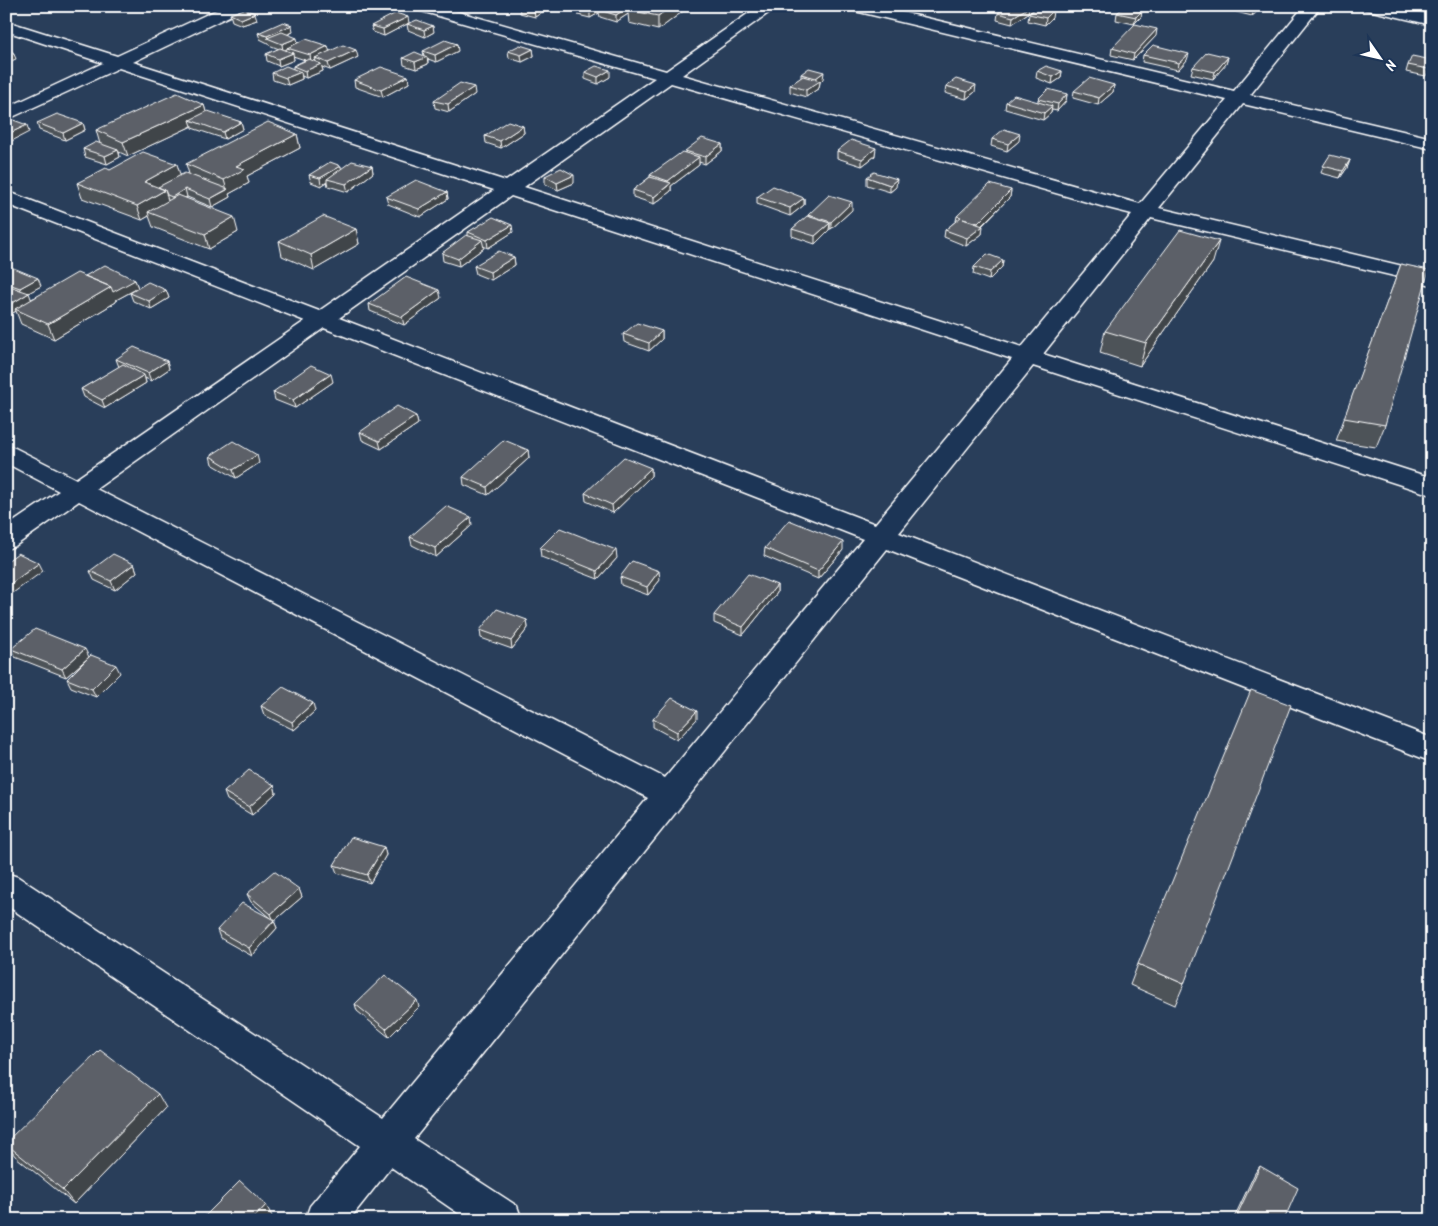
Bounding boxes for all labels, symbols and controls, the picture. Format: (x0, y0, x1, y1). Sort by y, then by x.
north arrow (1356, 32, 1406, 82)
text: N (1378, 55, 1402, 75)

